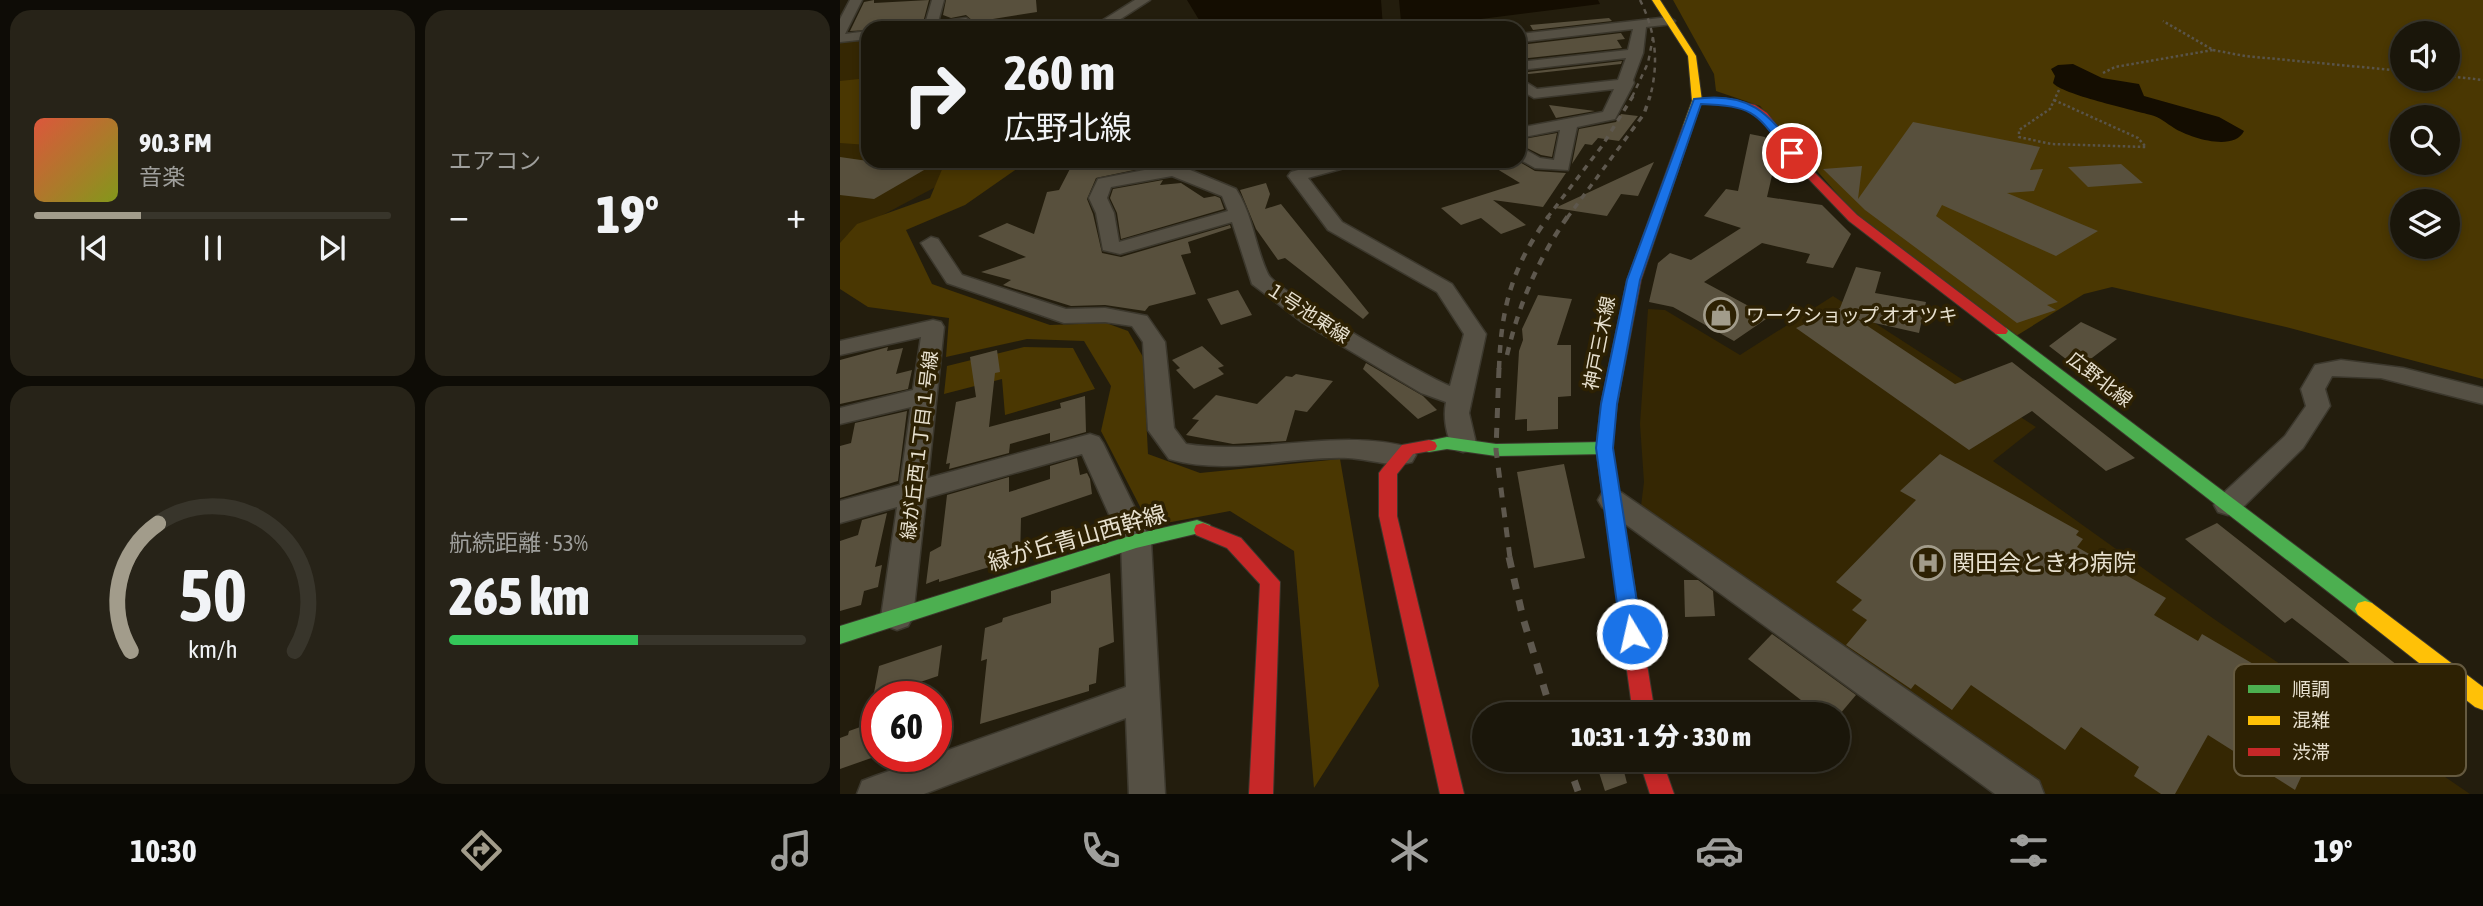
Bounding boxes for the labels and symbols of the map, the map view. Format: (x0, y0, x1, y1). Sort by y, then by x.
pin (1762, 123, 1822, 183)
street label: １号池東線 (1262, 277, 1354, 347)
street label: 神戸三木線 (1579, 294, 1619, 392)
shop icon: ワークショップ オオツキ (1702, 296, 1740, 334)
place label: ワークショップ オオツキ (1746, 304, 1958, 326)
street label: 広野北線 (2063, 347, 2137, 411)
street label: 緑が丘西１丁目１号線 (897, 349, 941, 541)
street label: 緑が丘青山西幹線 (985, 500, 1169, 576)
hospital icon: 関田会ときわ病院 (1909, 544, 1947, 582)
place label: 関田会ときわ病院 (1952, 550, 2136, 576)
position arrow (1595, 597, 1669, 671)
legend (2234, 664, 2466, 776)
text: 順調 (2292, 678, 2330, 700)
speed limit sign: 60 (861, 681, 952, 772)
text: 混雑 (2292, 709, 2330, 731)
text: 渋滞 (2292, 741, 2330, 763)

